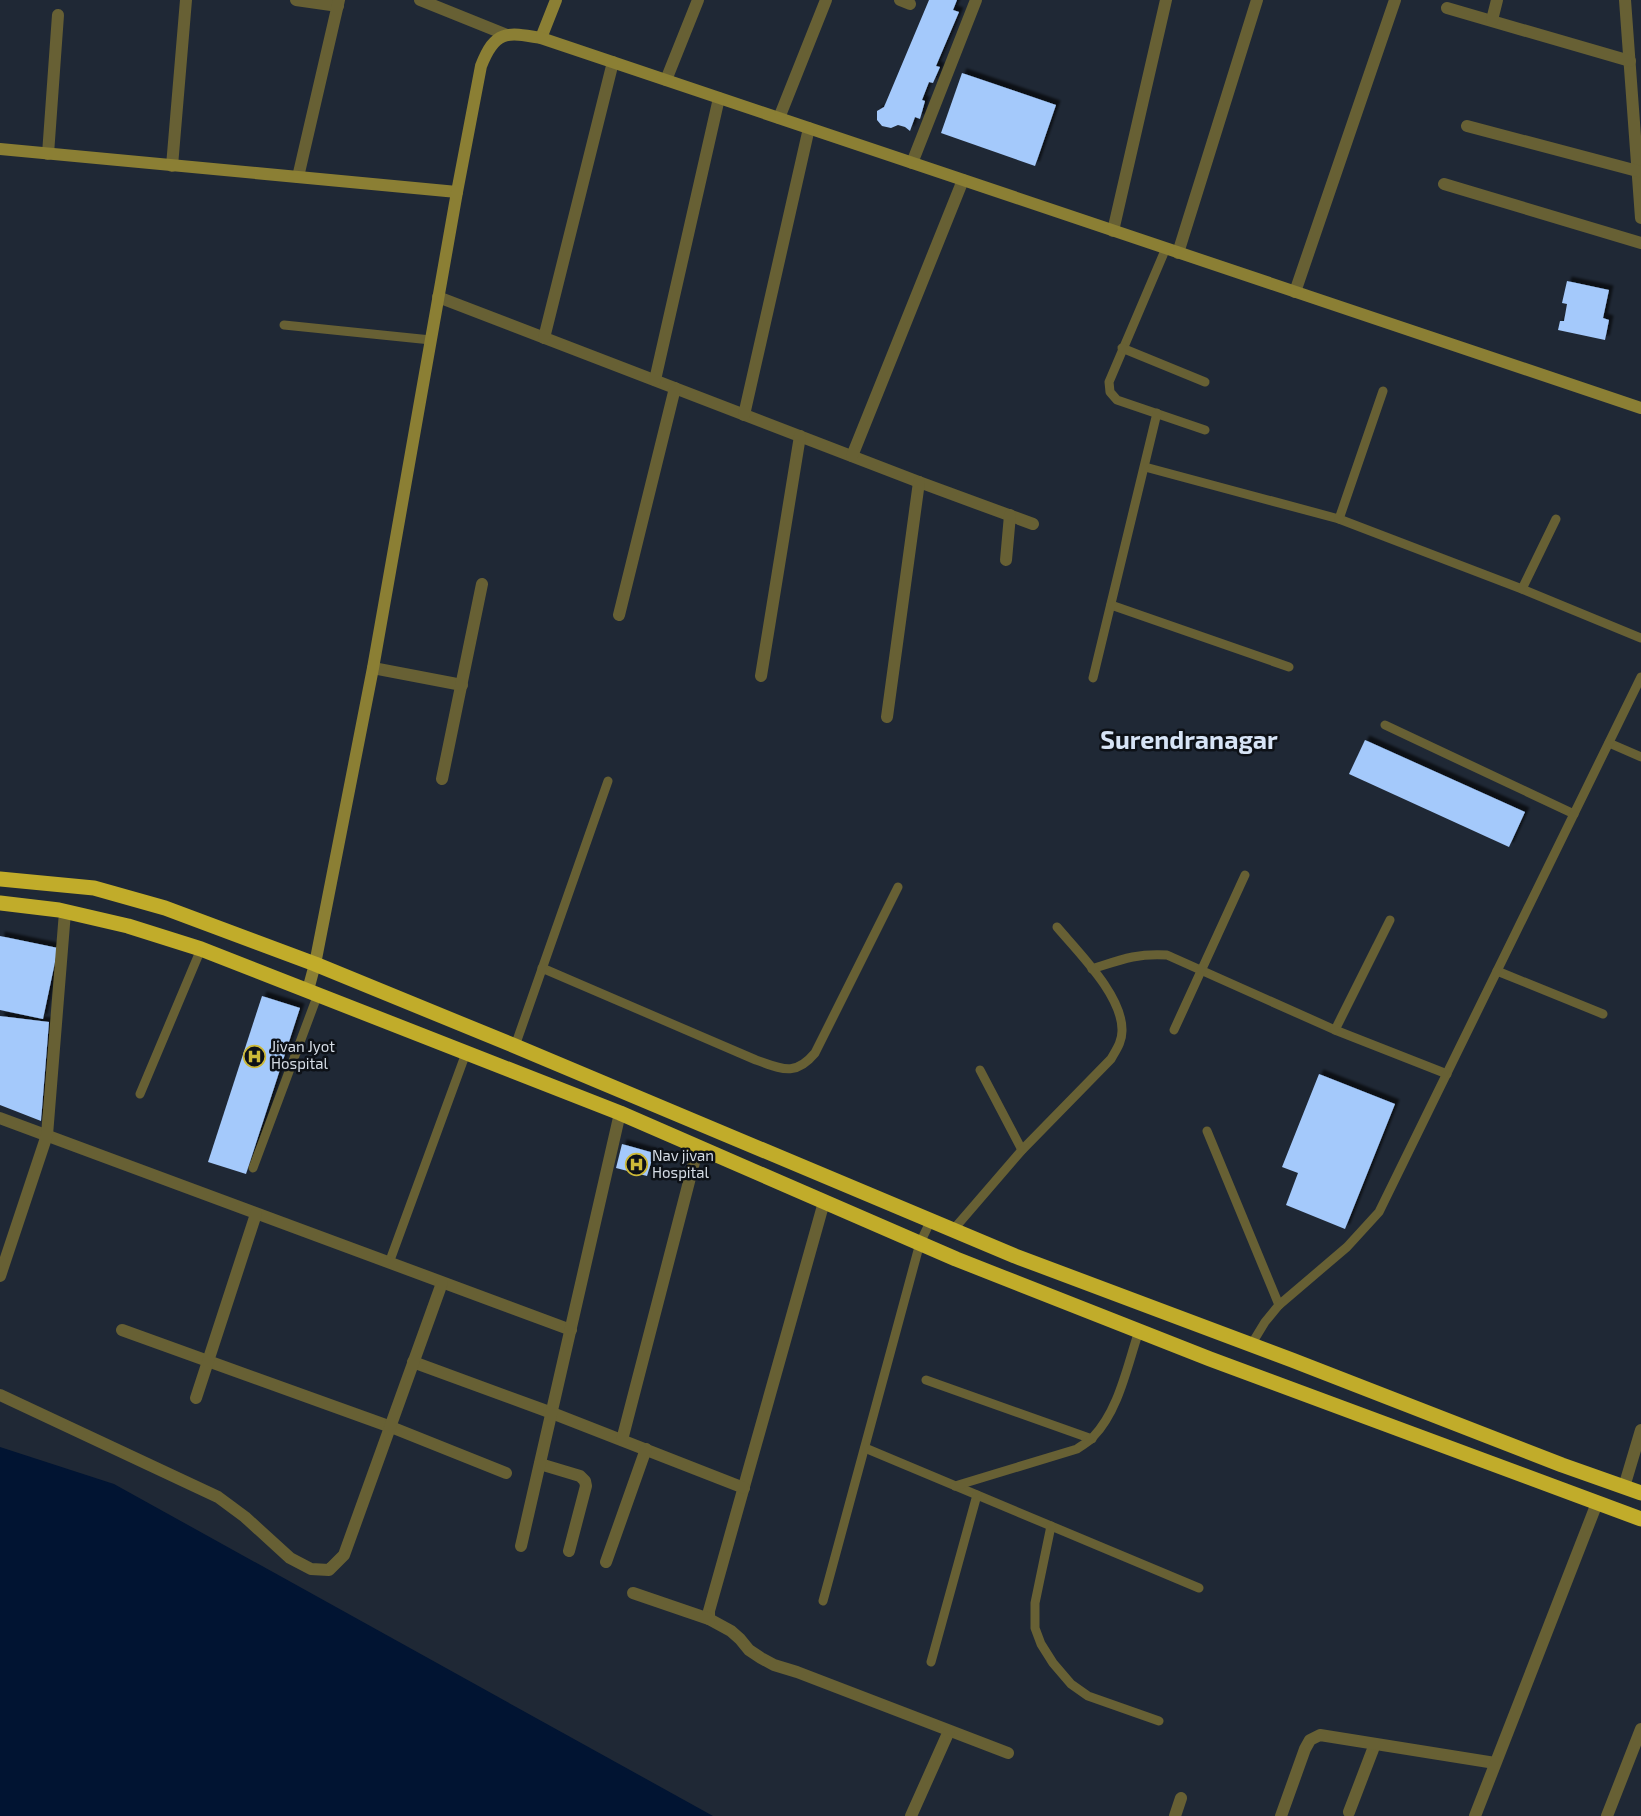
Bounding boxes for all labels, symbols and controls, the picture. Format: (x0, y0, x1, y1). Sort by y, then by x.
district label: Surendranagar (1100, 724, 1278, 754)
place label: Jivan Jyot Hospital (271, 1037, 335, 1072)
hospital icon: Jivan Jyot Hospital (243, 1044, 267, 1068)
place label: Nav jivan Hospital (652, 1146, 714, 1181)
hospital icon: Nav jivan Hospital (624, 1153, 648, 1177)

